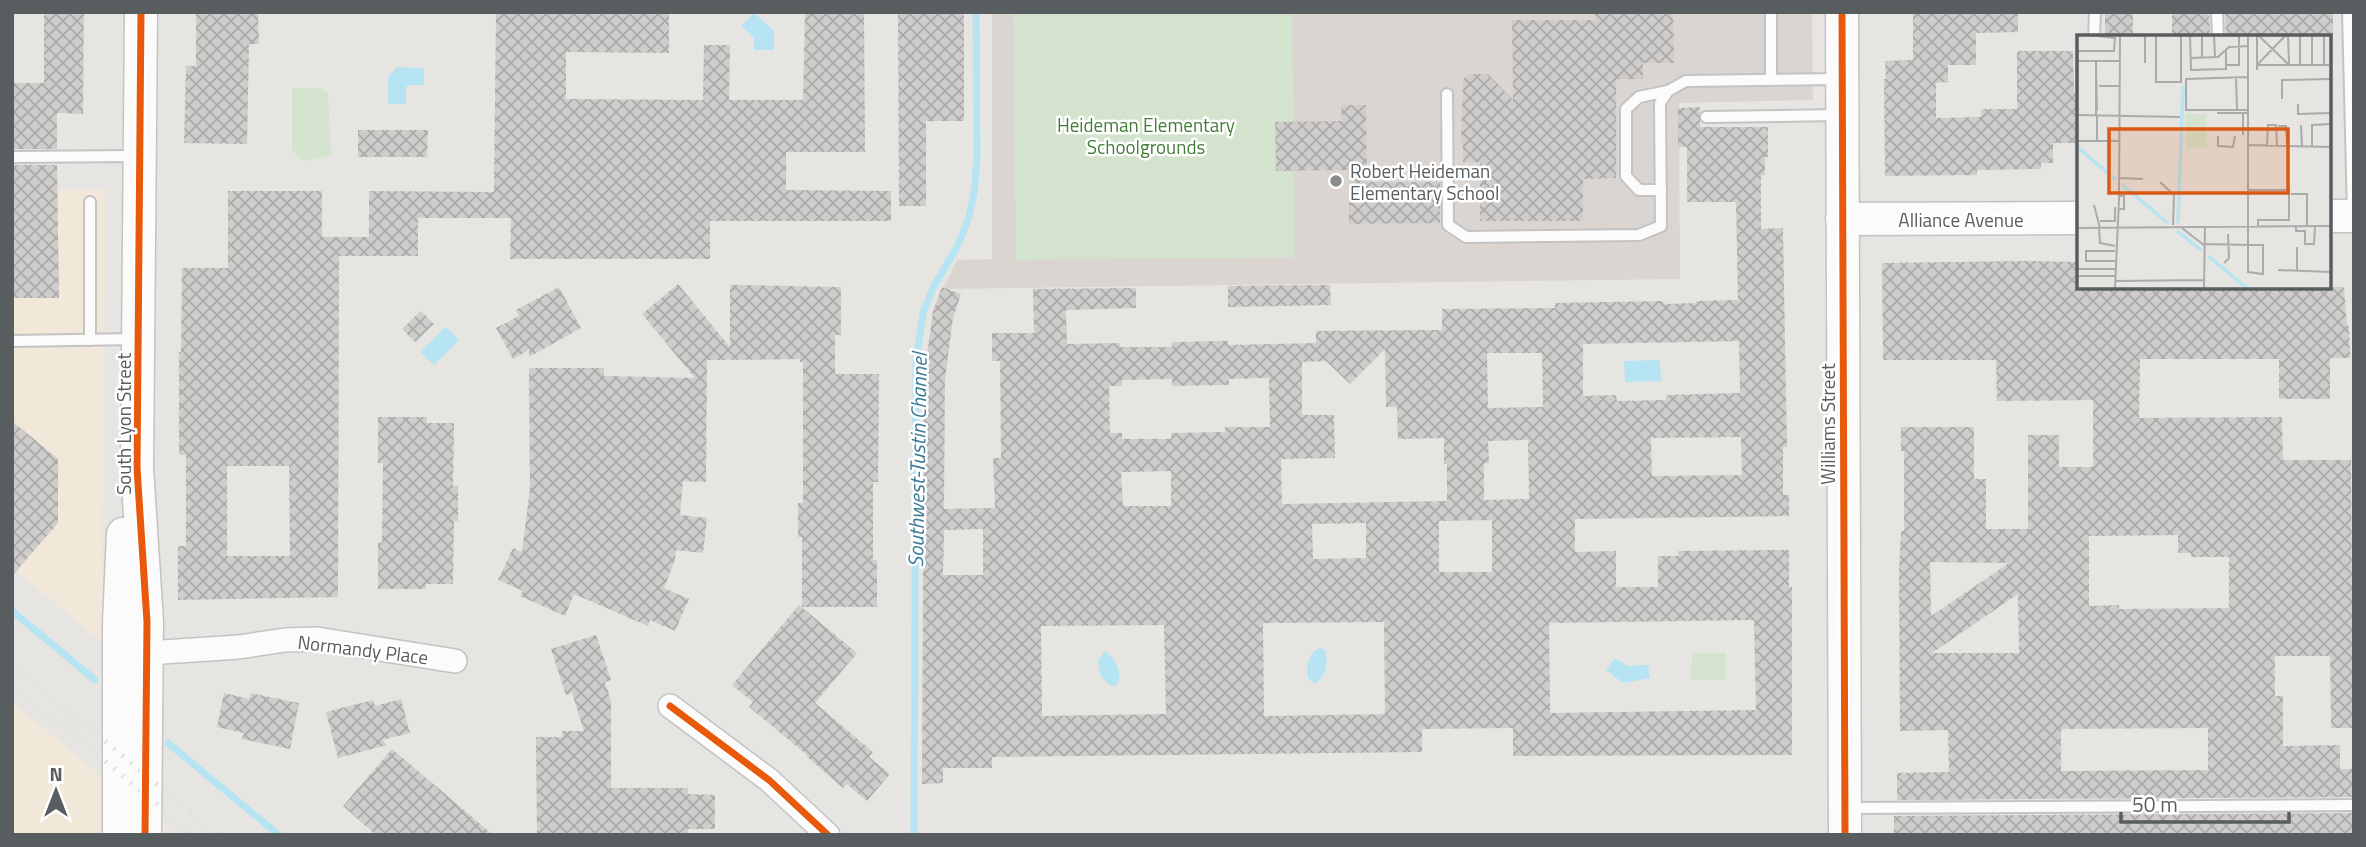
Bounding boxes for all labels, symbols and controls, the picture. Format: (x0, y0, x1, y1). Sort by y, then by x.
inset map (2077, 35, 2331, 289)
park label: Heideman Elementary Schoolgrounds (1057, 110, 1235, 161)
place label: Robert Heideman Elementary School (1350, 156, 1499, 207)
marker: Robert Heideman Elementary School (1328, 173, 1344, 189)
street label: Alliance Avenue (1898, 205, 2024, 234)
water label: Southwest-Tustin Channel (899, 350, 935, 568)
street label: South Lyon Street (109, 353, 138, 495)
street label: Williams Street (1813, 363, 1842, 485)
street label: Normandy Place (296, 627, 430, 671)
north arrow (21, 756, 91, 826)
text: N (49, 759, 63, 788)
scale bar (2121, 780, 2289, 824)
text: 50 m (2132, 788, 2178, 820)

